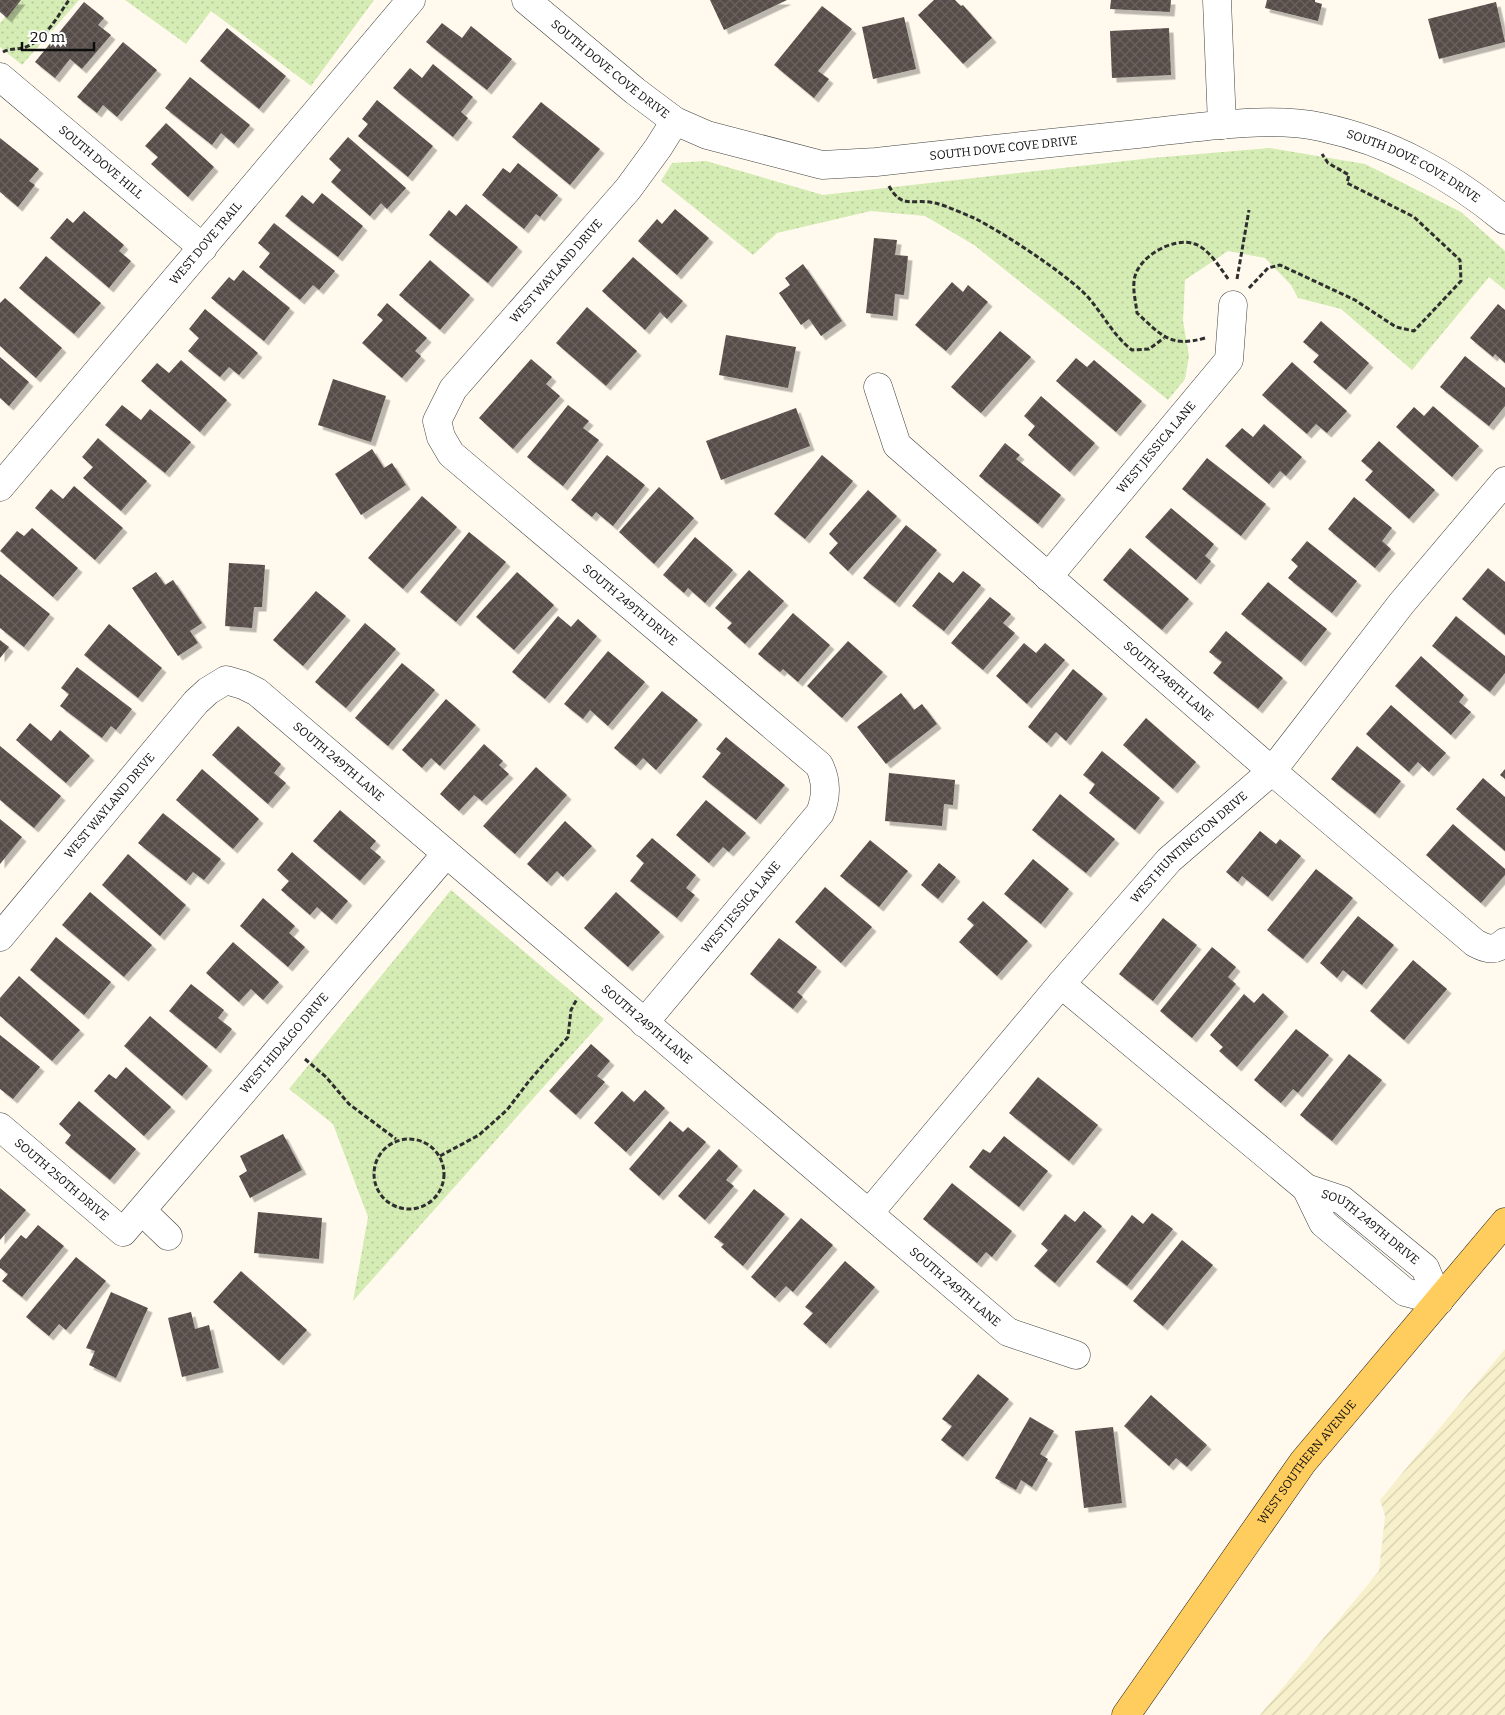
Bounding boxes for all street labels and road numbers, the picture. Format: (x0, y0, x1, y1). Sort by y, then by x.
street label: SOUTH DOVE COVE DRIVE (548, 17, 672, 121)
street label: SOUTH DOVE HILL (56, 123, 146, 202)
street label: SOUTH DOVE COVE DRIVE (1345, 127, 1483, 205)
street label: SOUTH DOVE COVE DRIVE (929, 133, 1078, 163)
street label: WEST DOVE TRAIL (167, 199, 245, 288)
street label: WEST WAYLAND DRIVE (507, 217, 605, 326)
street label: WEST JESSICA LANE (1114, 398, 1199, 496)
street label: SOUTH 249TH DRIVE (580, 561, 680, 649)
street label: SOUTH 248TH LANE (1121, 638, 1216, 724)
street label: SOUTH 249TH LANE (290, 719, 387, 804)
street label: WEST WAYLAND DRIVE (62, 750, 157, 861)
street label: WEST HUNTINGTON DRIVE (1128, 789, 1250, 906)
street label: WEST JESSICA LANE (699, 859, 783, 956)
street label: SOUTH 249TH LANE (599, 982, 695, 1067)
street label: WEST HIDALGO DRIVE (237, 990, 331, 1097)
street label: SOUTH 250TH DRIVE (12, 1136, 111, 1224)
street label: SOUTH 249TH DRIVE (1320, 1187, 1422, 1267)
street label: SOUTH 249TH LANE (907, 1244, 1003, 1329)
street label: WEST SOUTHERN AVENUE (1255, 1397, 1359, 1527)

